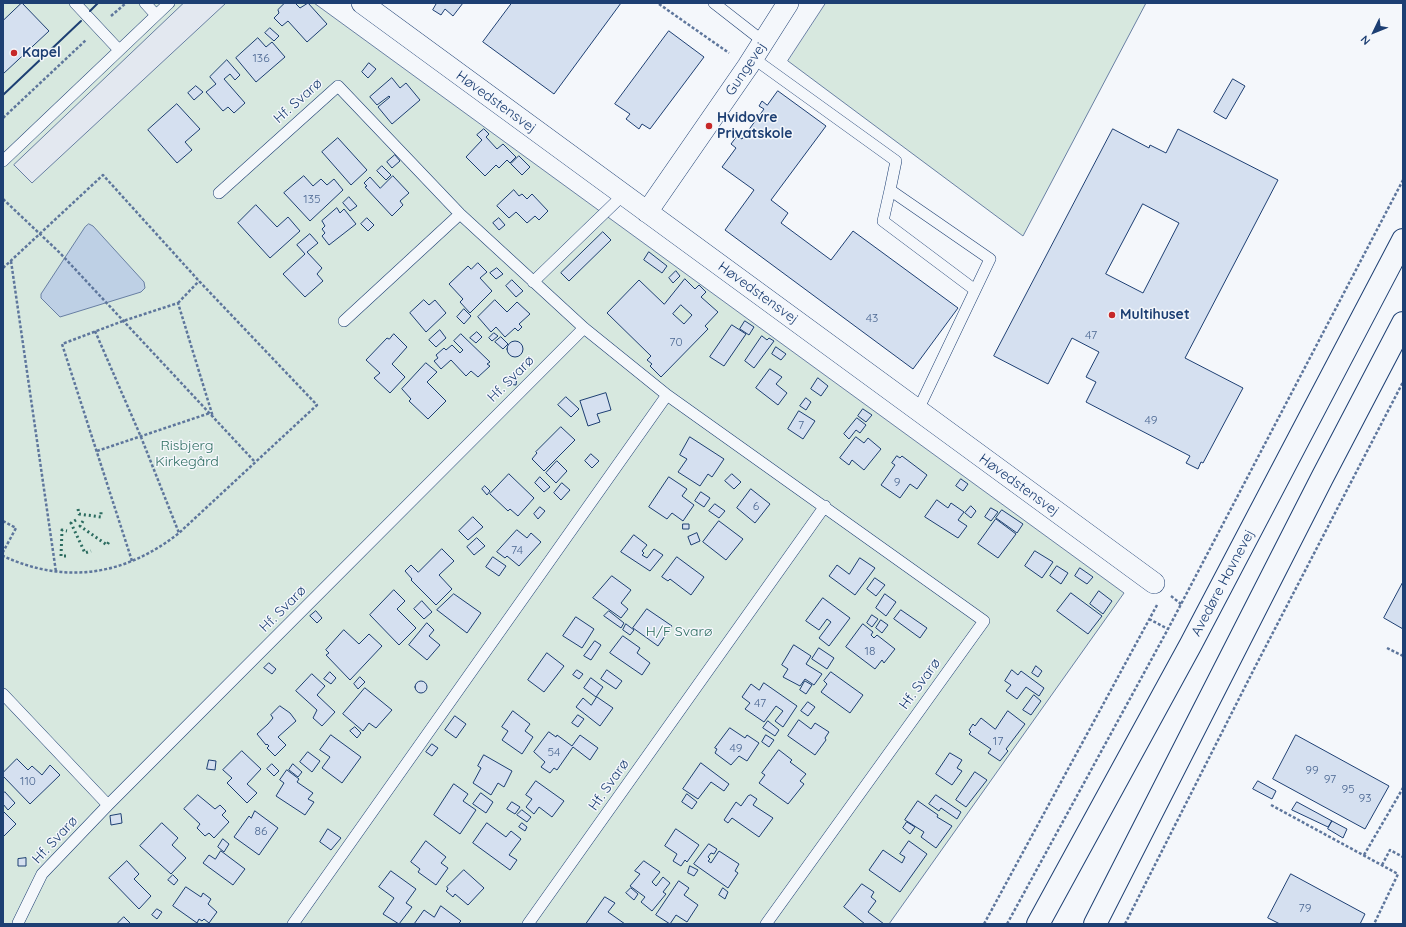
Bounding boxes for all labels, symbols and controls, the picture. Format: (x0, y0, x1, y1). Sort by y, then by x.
north arrow (1354, 12, 1394, 52)
text: N (1357, 32, 1373, 48)
street label: Gungevej (722, 39, 770, 99)
place label: Kapel (22, 45, 61, 61)
marker: Kapel (9, 48, 19, 58)
house number: 136 (252, 51, 270, 65)
street label: Høvedstensvej (453, 67, 539, 137)
street label: Hf. Svarø (270, 75, 326, 127)
place label: Hvidovre Privatskole (717, 110, 793, 142)
marker: Hvidovre Privatskole (704, 121, 714, 131)
house number: 135 (303, 192, 321, 206)
street label: Høvedstensvej (715, 258, 801, 328)
place label: Multihuset (1120, 307, 1190, 323)
marker: Multihuset (1107, 310, 1117, 320)
house number: 43 (866, 311, 878, 325)
house number: 47 (1085, 328, 1097, 342)
house number: 70 (669, 335, 683, 349)
street label: Hf. Svarø (484, 352, 538, 406)
house number: 49 (1145, 413, 1157, 427)
house number: 7 (798, 418, 804, 432)
park label: Risbjerg Kirkegård (155, 438, 219, 470)
street label: Høvedstensvej (976, 450, 1062, 520)
house number: 9 (894, 475, 900, 489)
house number: 6 (753, 499, 759, 513)
street label: Avedøre Havnevej (1188, 527, 1258, 639)
house number: 74 (511, 543, 523, 557)
street label: Hf. Svarø (256, 582, 310, 636)
park label: H/F Svarø (646, 624, 712, 640)
house number: 18 (865, 644, 875, 658)
street label: Hf. Svarø (896, 655, 944, 713)
house number: 47 (754, 696, 766, 710)
house number: 17 (993, 734, 1003, 748)
house number: 49 (730, 741, 742, 755)
house number: 54 (548, 745, 560, 759)
street label: Hf. Svarø (585, 756, 633, 814)
house number: 99 (1305, 763, 1319, 777)
house number: 97 (1324, 772, 1336, 786)
house number: 110 (20, 774, 36, 788)
house number: 95 (1341, 782, 1355, 796)
house number: 93 (1359, 791, 1371, 805)
street label: Hf. Svarø (29, 813, 81, 867)
house number: 86 (255, 824, 267, 838)
house number: 79 (1299, 901, 1311, 915)

